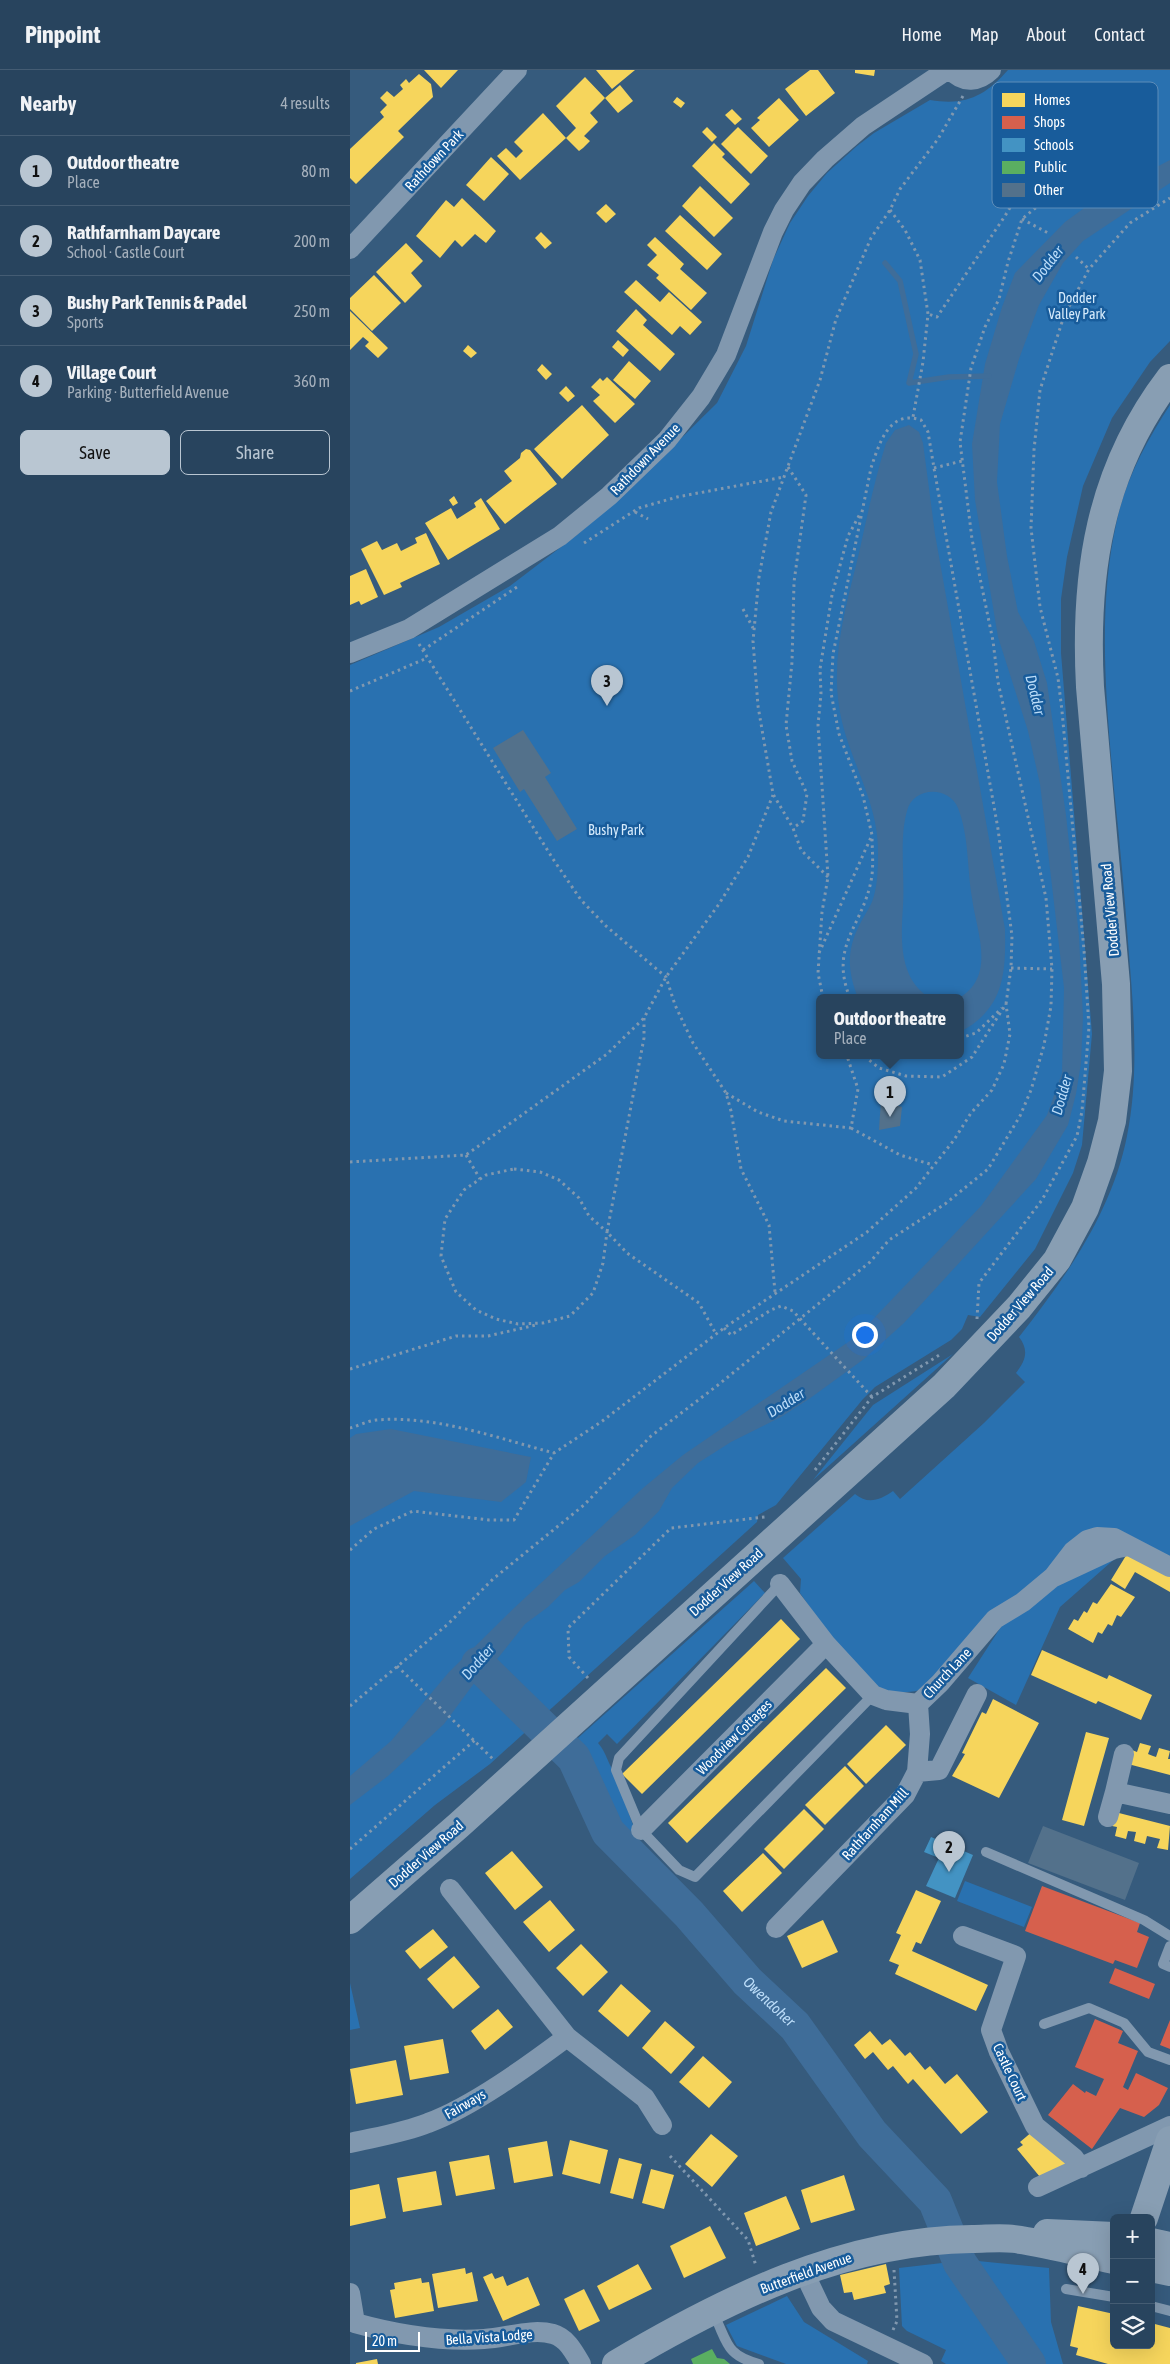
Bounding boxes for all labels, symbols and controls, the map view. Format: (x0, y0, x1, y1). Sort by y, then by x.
text: Pinpoint (25, 21, 100, 48)
text: Home (902, 24, 942, 45)
text: Map (970, 24, 999, 45)
text: About (1027, 24, 1066, 45)
text: Contact (1094, 24, 1145, 45)
legend (992, 82, 1158, 208)
text: Nearby (20, 91, 76, 115)
text: Homes (1034, 92, 1070, 108)
text: 4 results (280, 94, 330, 112)
text: Shops (1034, 114, 1065, 130)
street label: Rathdown Park (402, 126, 466, 194)
text: Schools (1034, 137, 1074, 153)
text: Outdoor theatre (67, 151, 179, 173)
text: Public (1034, 159, 1067, 175)
text: 1 (32, 162, 40, 180)
text: 80 m (301, 162, 330, 180)
text: Place (67, 173, 100, 191)
text: Other (1034, 182, 1064, 198)
text: Rathfarnham Daycare (67, 221, 220, 243)
text: 2 (32, 232, 40, 250)
text: 200 m (294, 232, 330, 250)
water label: Dodder (1028, 242, 1067, 285)
text: School · Castle Court (67, 243, 185, 261)
park label: Dodder Valley Park (1048, 290, 1106, 322)
text: Bushy Park Tennis & Padel (67, 291, 247, 313)
text: 3 (32, 302, 40, 320)
text: 250 m (294, 302, 330, 320)
text: Sports (67, 313, 104, 331)
text: Village Court (67, 361, 156, 383)
text: 4 (32, 372, 40, 390)
text: 360 m (294, 372, 330, 390)
text: Parking · Butterfield Avenue (67, 383, 229, 401)
street label: Rathdown Avenue (607, 420, 683, 498)
button: Save (20, 430, 170, 475)
button: Share (180, 430, 330, 475)
pin: 3 (591, 665, 623, 706)
water label: Dodder (1022, 673, 1049, 717)
park label: Bushy Park (588, 822, 644, 838)
street label: Dodder View Road (1098, 863, 1122, 957)
popup (816, 994, 964, 1059)
text: Outdoor theatre (834, 1007, 946, 1029)
text: Place (834, 1029, 866, 1047)
water label: Dodder (1048, 1072, 1075, 1117)
pin: 1 (874, 1076, 906, 1117)
street label: Dodder View Road (983, 1264, 1057, 1344)
your location (852, 1322, 878, 1348)
water label: Dodder (764, 1384, 808, 1421)
street label: Dodder View Road (686, 1545, 766, 1619)
water label: Dodder (458, 1640, 498, 1683)
street label: Church Lane (920, 1645, 974, 1701)
street label: Woodview Cottages (693, 1696, 775, 1778)
street label: Rathfarnham Mill (839, 1785, 912, 1863)
street label: Dodder View Road (386, 1817, 466, 1891)
pin: 2 (933, 1831, 965, 1872)
water label: Owendoher (740, 1973, 799, 2030)
street label: Castle Court (990, 2041, 1030, 2103)
street label: Fairways (442, 2086, 488, 2122)
map controls (1110, 2214, 1155, 2349)
button: + (1110, 2214, 1155, 2259)
street label: Butterfield Avenue (758, 2249, 854, 2297)
pin: 4 (1067, 2253, 1099, 2294)
button: − (1110, 2259, 1155, 2304)
button: layers (1110, 2304, 1155, 2349)
street label: Bella Vista Lodge (445, 2326, 533, 2348)
scale bar (365, 2329, 420, 2352)
text: 20 m (372, 2333, 397, 2349)

